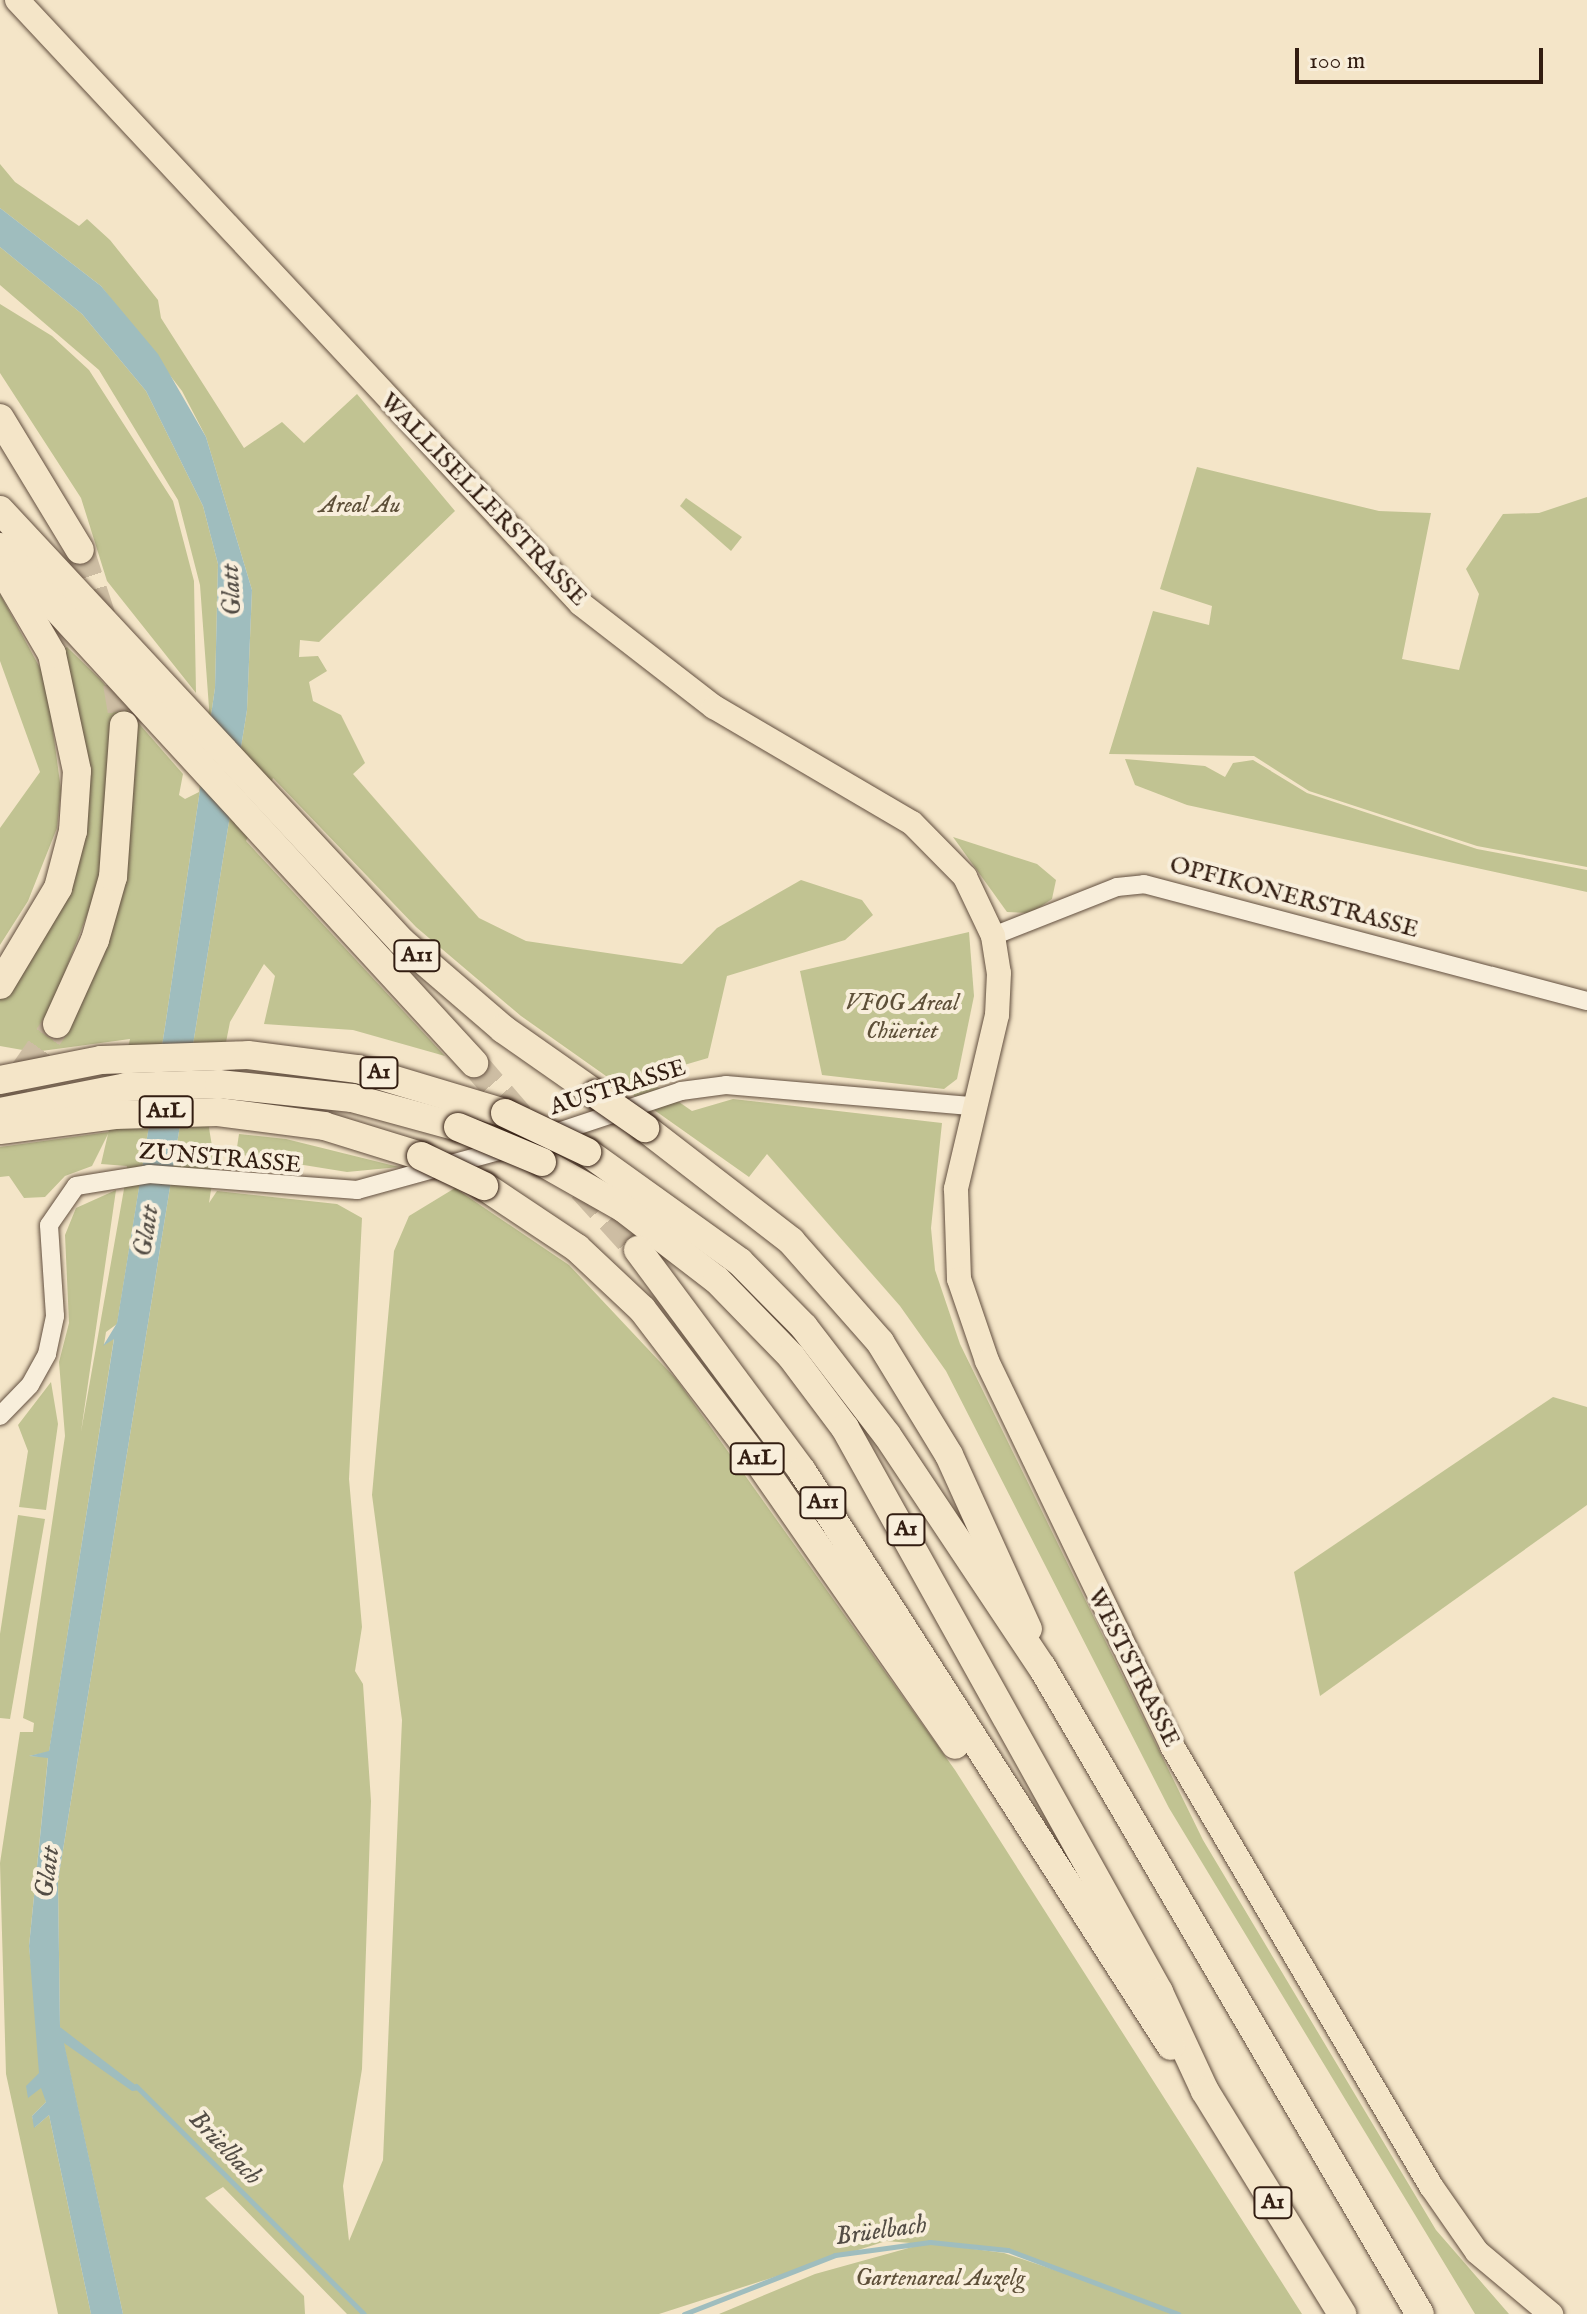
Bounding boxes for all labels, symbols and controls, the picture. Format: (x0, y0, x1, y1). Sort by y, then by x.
scale bar (1299, 32, 1547, 82)
text: 100 m (1309, 46, 1365, 77)
street label: WALLISELLERSTRASSE (373, 387, 593, 613)
park label: Areal Au (319, 492, 401, 520)
water label: Glatt (215, 563, 249, 617)
street label: OPFIKONERSTRASSE (1166, 851, 1422, 945)
road number: A11 (393, 938, 441, 974)
park label: VFOG Areal Chüeriet (845, 990, 959, 1046)
street label: AUSTRASSE (546, 1054, 690, 1122)
road number: A1 (359, 1055, 399, 1091)
road number: A1L (138, 1094, 194, 1130)
street label: ZUNSTRASSE (138, 1138, 302, 1180)
water label: Glatt (127, 1203, 167, 1259)
road number: A1L (729, 1441, 785, 1477)
road number: A11 (799, 1485, 847, 1521)
road number: A1 (886, 1512, 926, 1548)
street label: WESTSTRASSE (1081, 1584, 1185, 1752)
water label: Glatt (29, 1844, 67, 1900)
water label: Brüelbach (182, 2104, 268, 2192)
road number: A1 (1253, 2185, 1293, 2221)
water label: Brüelbach (833, 2209, 929, 2253)
park label: Gartenareal Auzelg (855, 2265, 1025, 2293)

